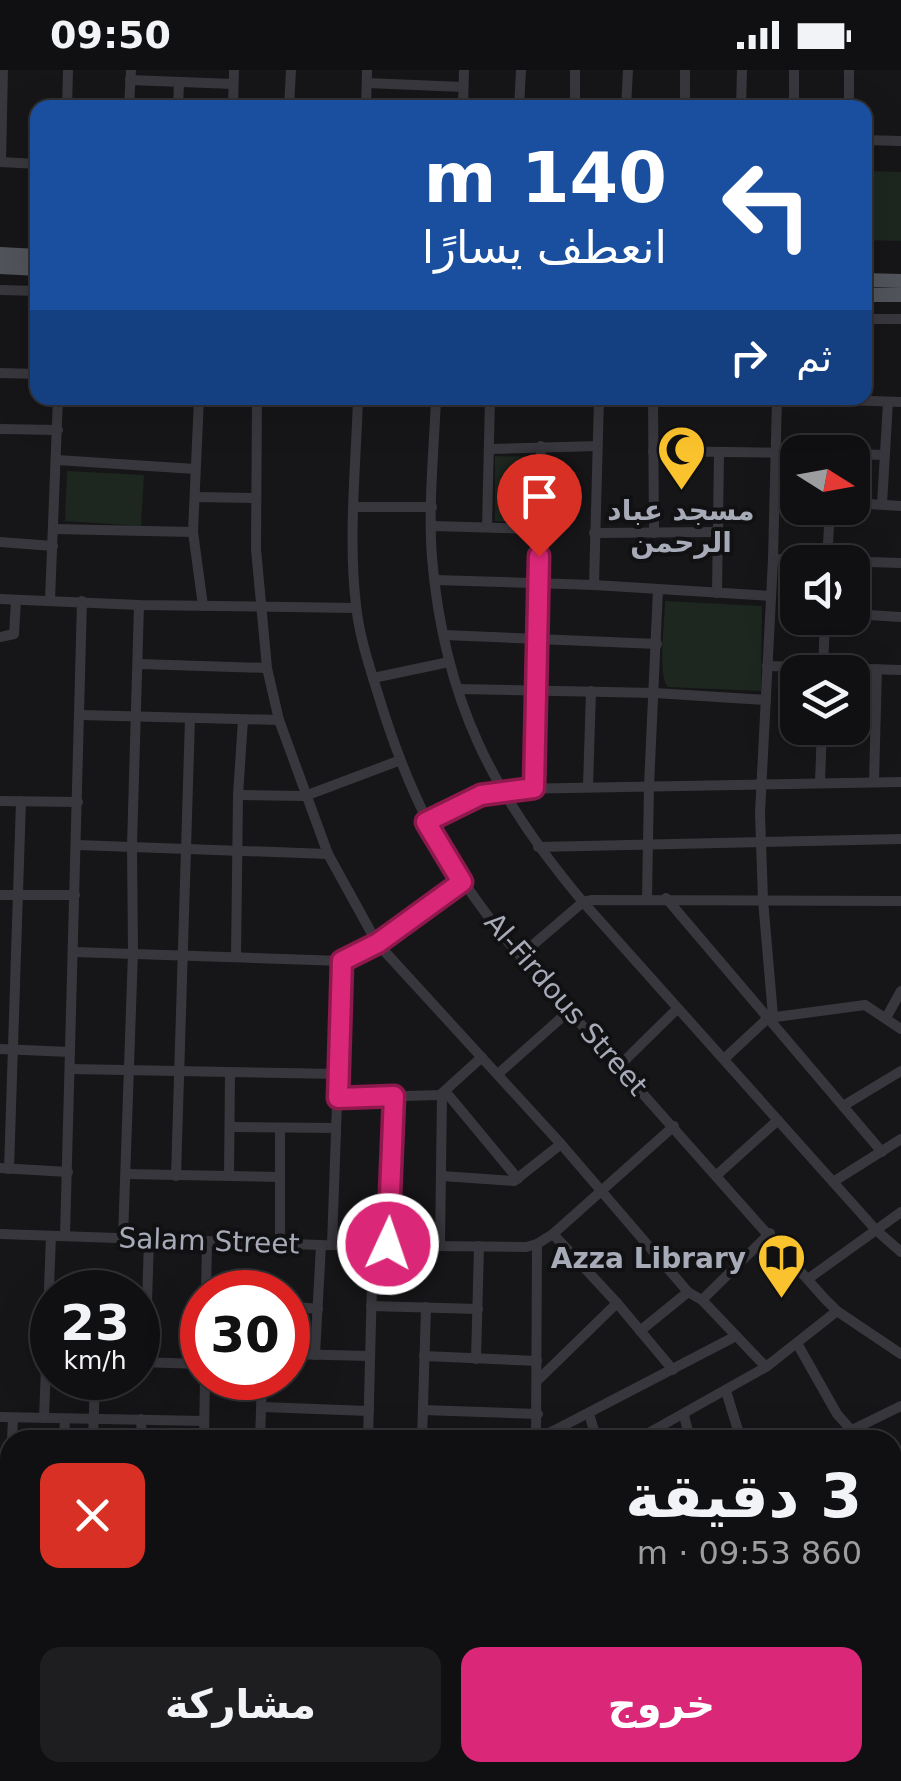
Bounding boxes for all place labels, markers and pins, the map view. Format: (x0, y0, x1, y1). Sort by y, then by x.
mosque icon: مسجد عباد الرحمن (655, 424, 707, 492)
pin (497, 454, 582, 557)
place label: مسجد عباد الرحمن (607, 494, 755, 559)
library icon: Azza Library (755, 1232, 807, 1300)
place label: Azza Library (551, 1242, 746, 1275)

